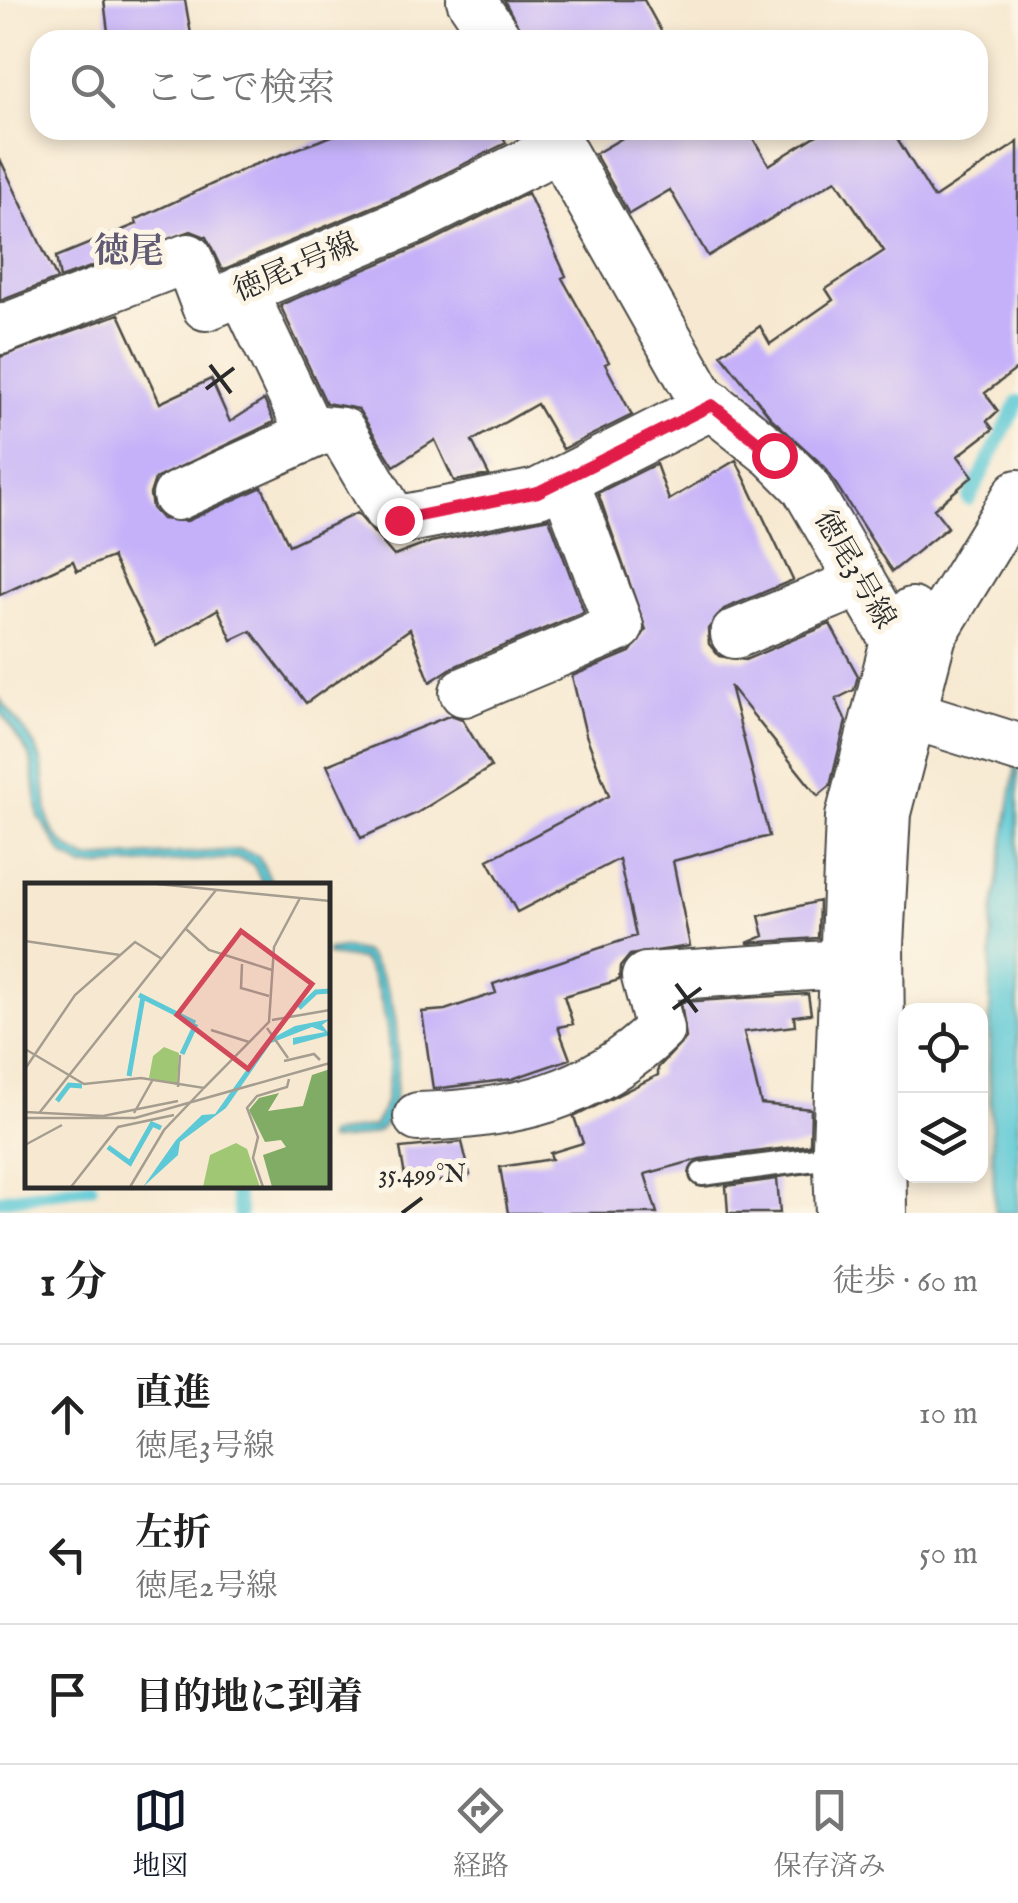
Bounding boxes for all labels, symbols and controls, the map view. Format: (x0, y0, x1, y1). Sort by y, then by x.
search box (30, 30, 988, 140)
icon: search (65, 58, 120, 113)
text: ここで検索 (145, 66, 335, 114)
street label: 徳尾1号線 (228, 225, 364, 311)
district label: 徳尾 (94, 230, 164, 275)
route start (752, 433, 798, 479)
route end (377, 498, 423, 544)
street label: 徳尾3号線 (805, 504, 903, 636)
inset map (25, 883, 330, 1188)
map controls (898, 1003, 988, 1183)
button: locate (898, 1003, 988, 1093)
button: layers (898, 1093, 988, 1183)
text: 35.499°N (378, 1159, 466, 1191)
text: 1 分 (40, 1257, 107, 1310)
text: 徒歩 · 60 m (832, 1262, 978, 1303)
text: 直進 (135, 1371, 211, 1419)
icon: ahead (40, 1387, 95, 1442)
text: 10 m (919, 1394, 978, 1435)
text: 徳尾3号線 (135, 1427, 275, 1468)
text: 左折 (135, 1511, 211, 1559)
icon: left (40, 1527, 95, 1582)
text: 50 m (919, 1534, 978, 1575)
text: 徳尾2号線 (135, 1567, 278, 1608)
icon: arrive (40, 1667, 95, 1722)
text: 目的地に到着 (135, 1675, 363, 1723)
tab: 地図 (132, 1783, 188, 1885)
tab: 経路 (453, 1783, 509, 1885)
tab: 保存済み (774, 1783, 886, 1885)

